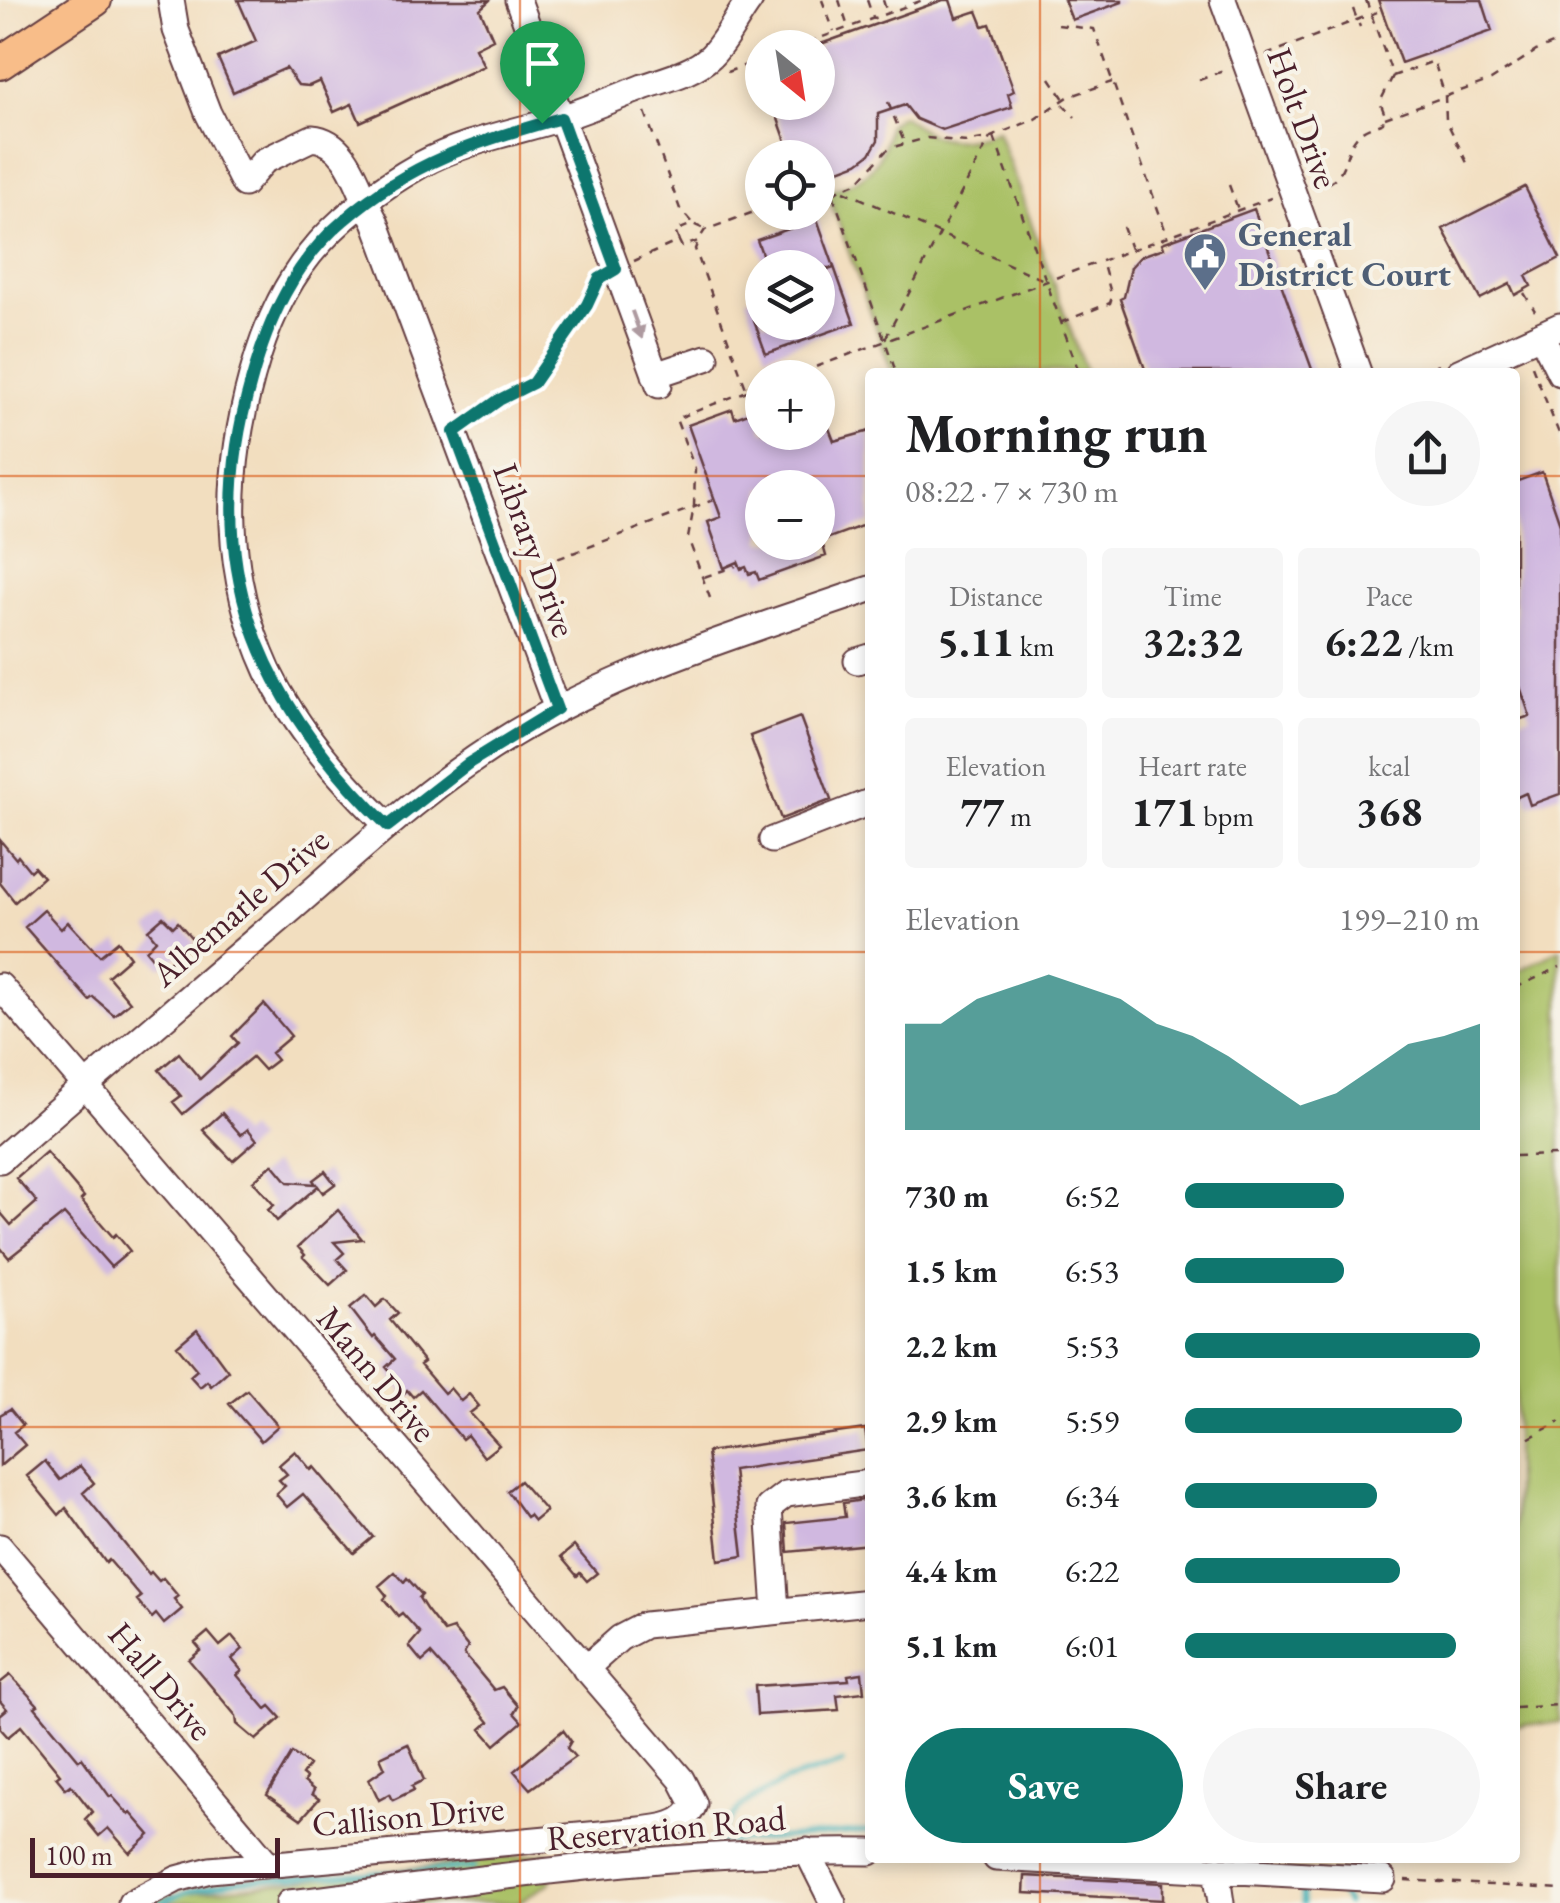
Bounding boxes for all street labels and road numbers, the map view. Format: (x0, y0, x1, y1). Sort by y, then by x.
street label: Holt Drive (1257, 41, 1350, 194)
street label: Library Drive (483, 457, 588, 643)
street label: Albemarle Drive (141, 817, 338, 997)
street label: Mann Drive (308, 1297, 447, 1451)
street label: Hall Drive (99, 1612, 224, 1749)
street label: Callison Drive (310, 1785, 506, 1846)
street label: Reservation Road (545, 1795, 788, 1860)

